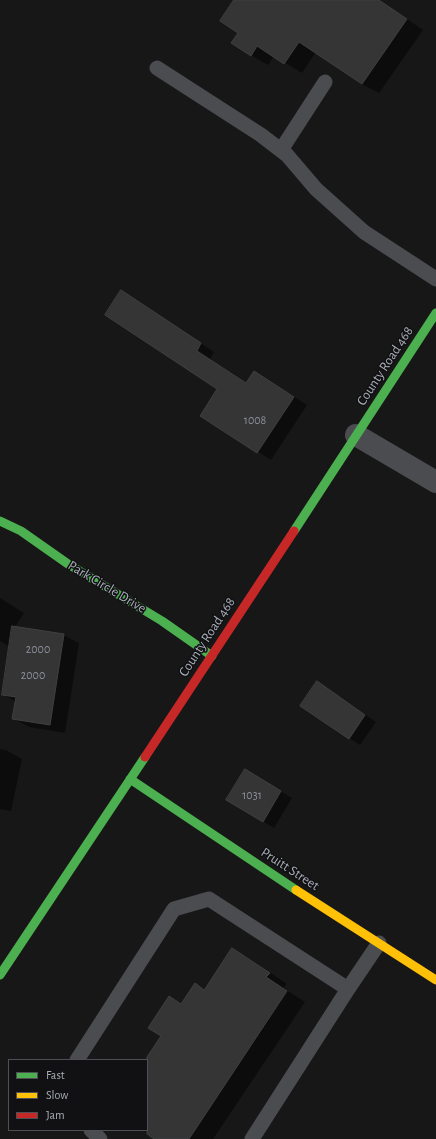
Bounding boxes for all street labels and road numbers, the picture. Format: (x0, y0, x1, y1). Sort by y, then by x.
street label: County Road 468 (353, 323, 417, 409)
street label: Park Circle Drive (65, 557, 149, 617)
street label: County Road 468 (175, 594, 239, 680)
street label: Pruitt Street (258, 844, 322, 894)

